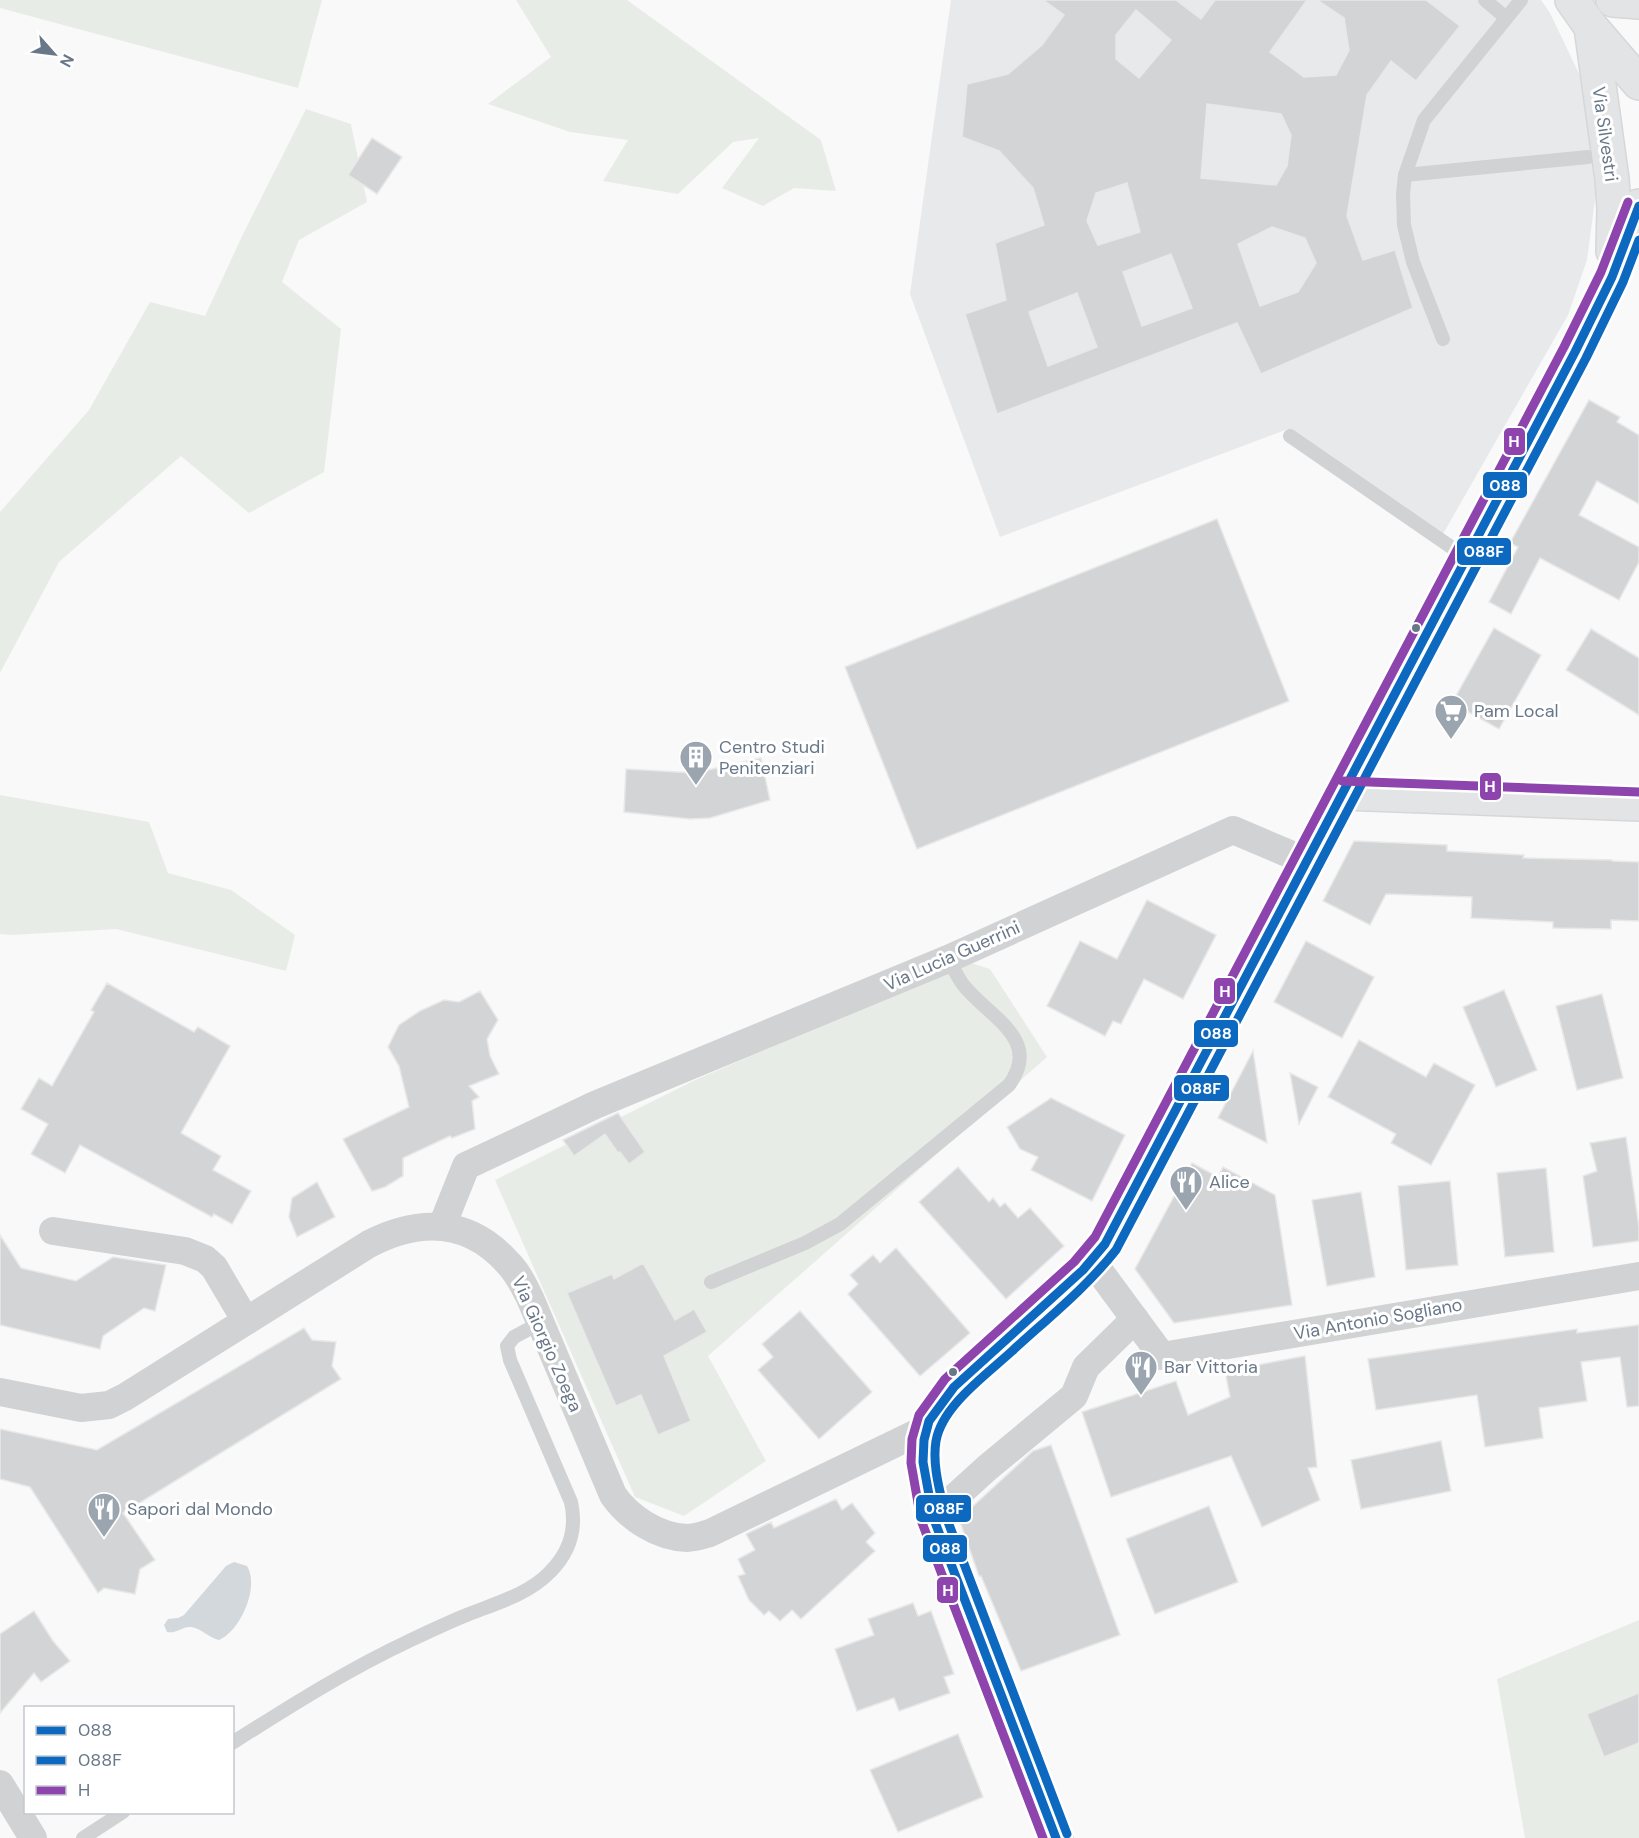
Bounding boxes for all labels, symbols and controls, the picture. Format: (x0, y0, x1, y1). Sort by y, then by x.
north arrow (24, 24, 84, 84)
text: N (55, 51, 79, 71)
street label: Via Silvestri (1586, 85, 1624, 183)
line badge: H (1503, 427, 1526, 456)
text: H (1508, 431, 1520, 452)
line badge: 088 (1482, 471, 1528, 499)
text: 088 (1489, 475, 1521, 496)
line badge: 088F (1456, 537, 1512, 566)
text: 088F (1464, 541, 1504, 562)
unlabelled marker (1410, 622, 1422, 634)
supermarket icon: Pam Local (1433, 693, 1469, 740)
place label: Pam Local (1474, 699, 1559, 723)
place label: Centro Studi Penitenziari (719, 735, 825, 780)
building icon: Centro Studi Penitenziari (678, 739, 714, 786)
line badge: H (1479, 772, 1502, 801)
text: H (1484, 776, 1496, 797)
street label: Via Lucia Guerrini (880, 915, 1024, 997)
line badge: H (1213, 977, 1236, 1005)
text: H (1219, 981, 1231, 1002)
line badge: 088 (1193, 1019, 1239, 1048)
text: 088 (1200, 1023, 1232, 1044)
line badge: 088F (1173, 1074, 1230, 1102)
text: 088F (1181, 1078, 1221, 1099)
restaurant icon: Alice (1168, 1164, 1204, 1211)
place label: Alice (1209, 1170, 1250, 1194)
street label: Via Giorgio Zoega (506, 1272, 588, 1416)
street label: Via Antonio Sogliano (1292, 1292, 1464, 1346)
restaurant icon: Bar Vittoria (1123, 1349, 1159, 1396)
place label: Bar Vittoria (1164, 1355, 1258, 1379)
unlabelled marker (947, 1366, 959, 1378)
restaurant icon: Sapori dal Mondo (86, 1491, 122, 1538)
line badge: 088F (915, 1494, 972, 1523)
place label: Sapori dal Mondo (127, 1497, 273, 1521)
text: 088F (924, 1498, 964, 1519)
line badge: 088 (922, 1534, 968, 1563)
text: 088 (929, 1538, 961, 1559)
line badge: H (936, 1576, 959, 1604)
text: H (942, 1580, 954, 1601)
legend (24, 1706, 234, 1814)
text: 088 (78, 1718, 112, 1742)
text: 088F (78, 1748, 122, 1772)
text: H (78, 1778, 90, 1802)

